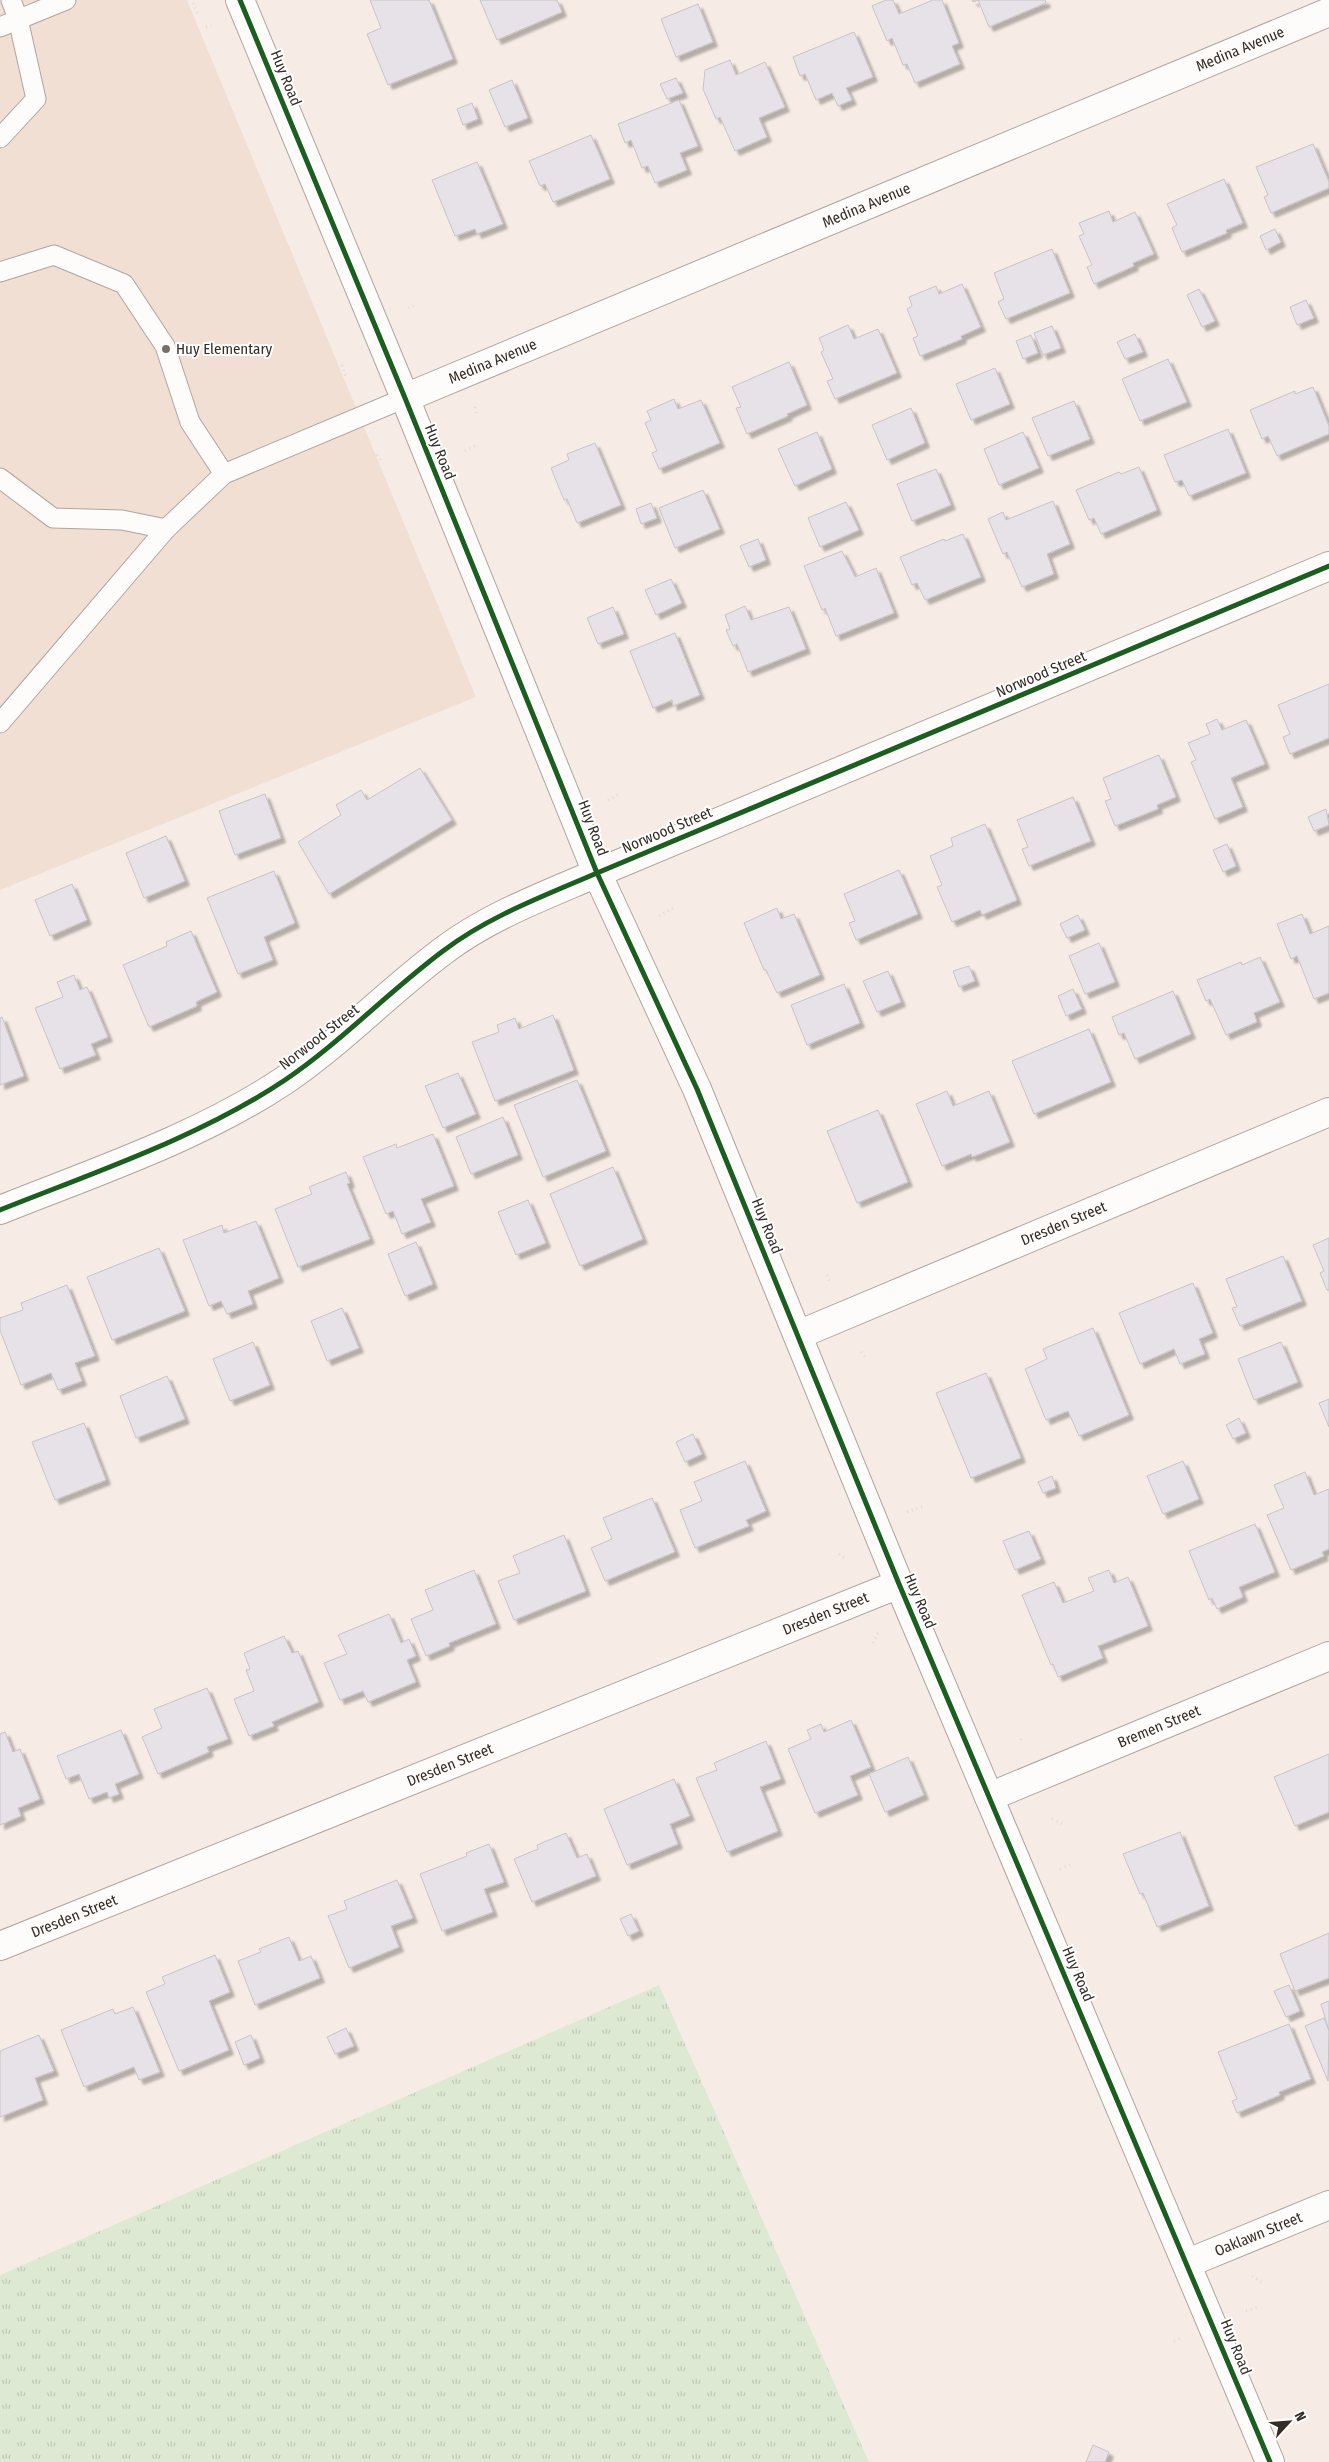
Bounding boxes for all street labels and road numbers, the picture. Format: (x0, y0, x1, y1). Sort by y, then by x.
street label: Medina Avenue (1193, 23, 1287, 76)
street label: Huy Road (267, 48, 305, 108)
street label: Medina Avenue (820, 179, 913, 232)
street label: Medina Avenue (446, 335, 539, 388)
street label: Huy Road (421, 422, 459, 482)
street label: Norwood Street (993, 647, 1089, 701)
street label: Huy Road (574, 798, 612, 858)
street label: Norwood Street (619, 803, 715, 857)
street label: Norwood Street (276, 1000, 363, 1074)
street label: Huy Road (748, 1196, 786, 1256)
street label: Dresden Street (1018, 1197, 1109, 1249)
street label: Huy Road (900, 1571, 940, 1631)
street label: Dresden Street (780, 1588, 871, 1639)
street label: Bremen Street (1115, 1701, 1203, 1752)
street label: Dresden Street (404, 1739, 496, 1790)
street label: Dresden Street (29, 1891, 120, 1942)
street label: Huy Road (1058, 1944, 1098, 2004)
street label: Oaklawn Street (1212, 2208, 1305, 2260)
street label: Huy Road (1217, 2317, 1255, 2377)

